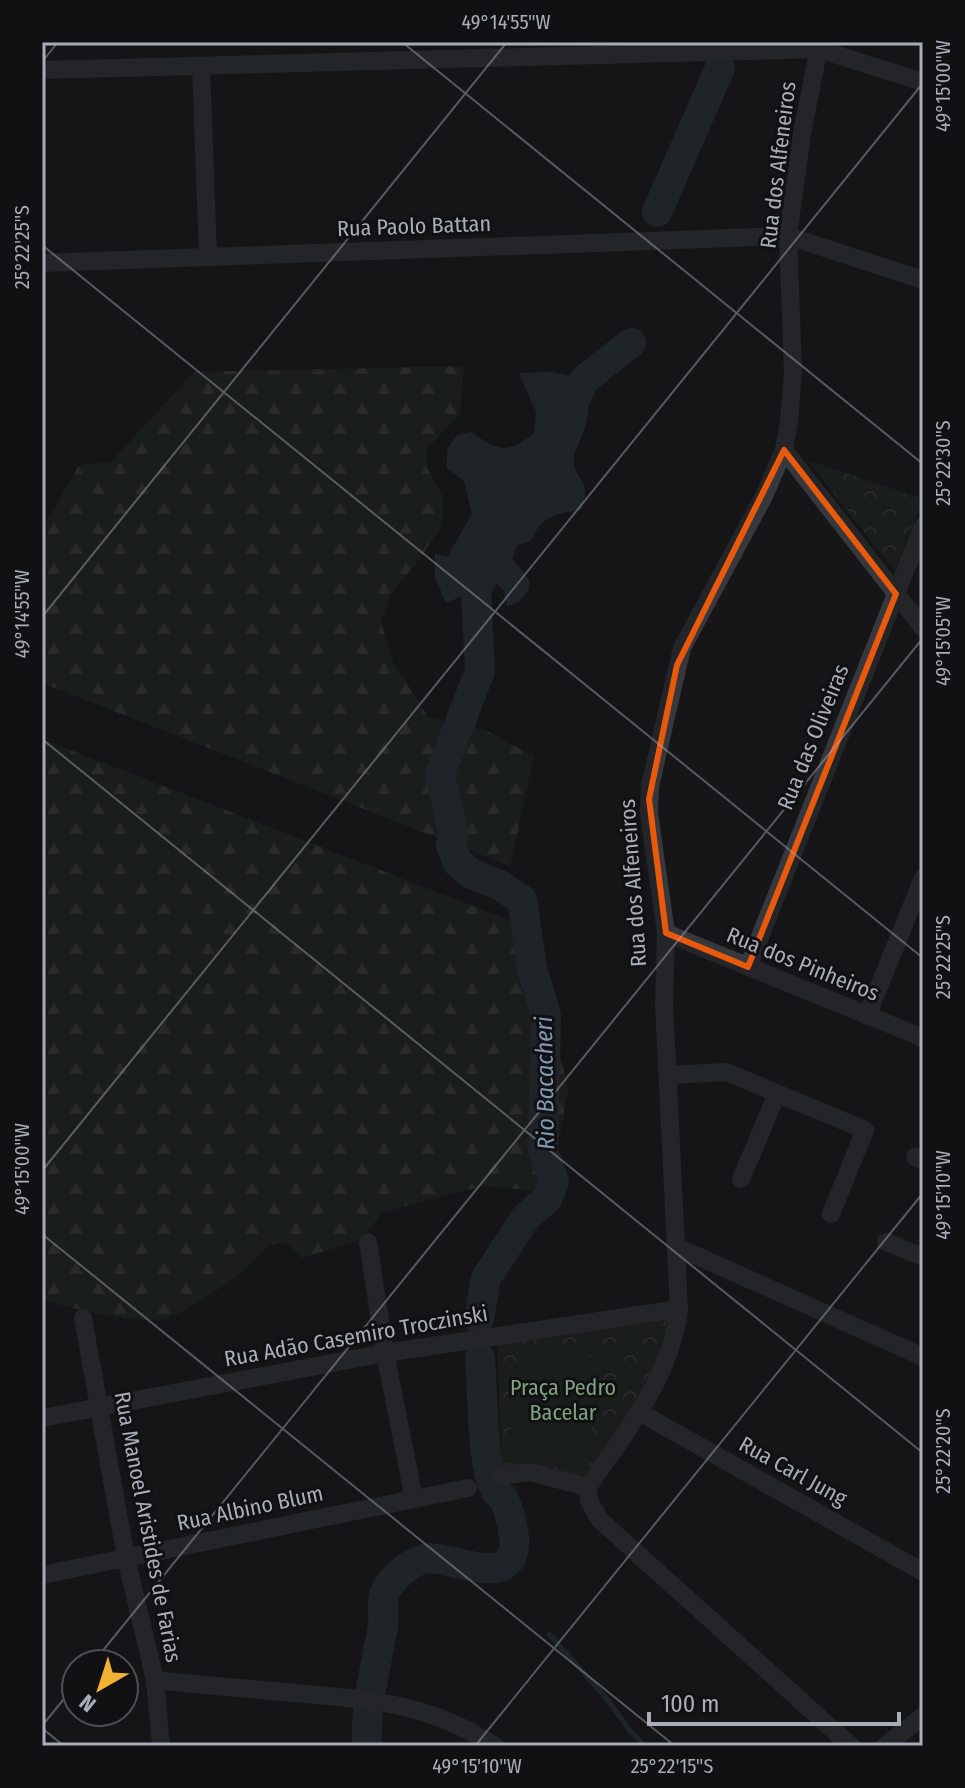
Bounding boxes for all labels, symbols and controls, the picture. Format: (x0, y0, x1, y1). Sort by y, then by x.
text: 49°14'55"W (461, 10, 551, 34)
text: 49°15'00"W (931, 40, 955, 132)
street label: Rua dos Alfeneiros (754, 80, 802, 250)
text: 25°22'25"S (10, 205, 34, 289)
street label: Rua Paolo Battan (337, 210, 491, 242)
text: 25°22'30"S (931, 420, 955, 506)
text: 49°14'55"W (10, 569, 34, 659)
text: 49°15'05"W (931, 596, 955, 686)
street label: Rua das Oliveiras (772, 660, 854, 814)
street label: Rua dos Alfeneiros (614, 798, 652, 968)
text: 25°22'25"S (931, 915, 955, 999)
street label: Rua dos Pinheiros (723, 921, 883, 1007)
water label: Rio Bacacheri (530, 1016, 560, 1150)
text: 49°15'00"W (10, 1123, 34, 1215)
text: 49°15'10"W (931, 1150, 955, 1240)
street label: Rua Adão Casemiro Troczinski (222, 1300, 490, 1372)
park label: Praça Pedro Bacelar (510, 1374, 616, 1426)
street label: Rua Manoel Aristides de Farias (108, 1389, 188, 1665)
text: 25°22'20"S (931, 1408, 955, 1494)
street label: Rua Carl Jung (734, 1430, 852, 1512)
street label: Rua Albino Blum (174, 1479, 326, 1537)
north arrow (60, 1648, 140, 1728)
scale bar (649, 1676, 899, 1726)
text: N (74, 1689, 101, 1718)
text: 100 m (661, 1690, 719, 1718)
text: 49°15'10"W (432, 1754, 522, 1778)
text: 25°22'15"S (631, 1754, 713, 1778)

